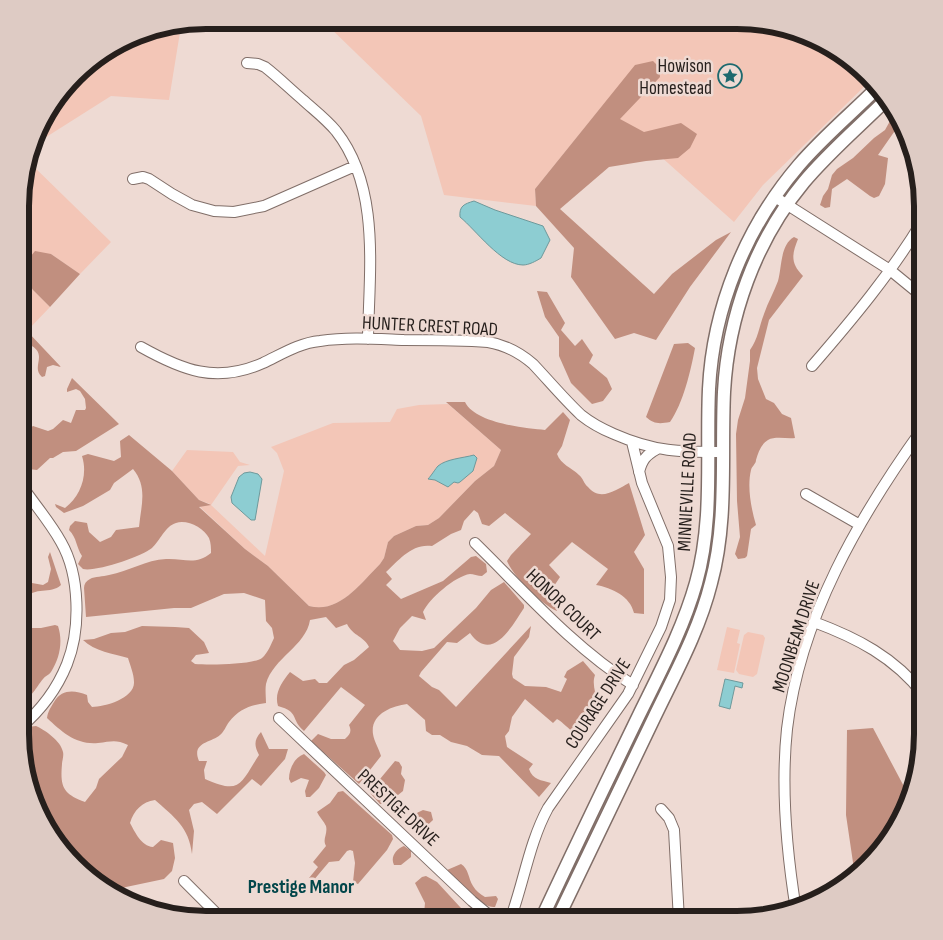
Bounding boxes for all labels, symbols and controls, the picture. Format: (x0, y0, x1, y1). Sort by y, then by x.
place label: Howison Homestead (639, 55, 712, 100)
place icon: Howison Homestead (717, 63, 743, 89)
street label: HUNTER CREST ROAD (361, 311, 498, 342)
street label: MINNIEVILLE ROAD (673, 432, 702, 552)
street label: HONOR COURT (521, 564, 605, 646)
street label: MOONBEAM DRIVE (767, 577, 825, 695)
street label: COURAGE DRIVE (561, 654, 636, 753)
street label: PRESTIGE DRIVE (353, 765, 443, 852)
district label: Prestige Manor (248, 875, 354, 899)

